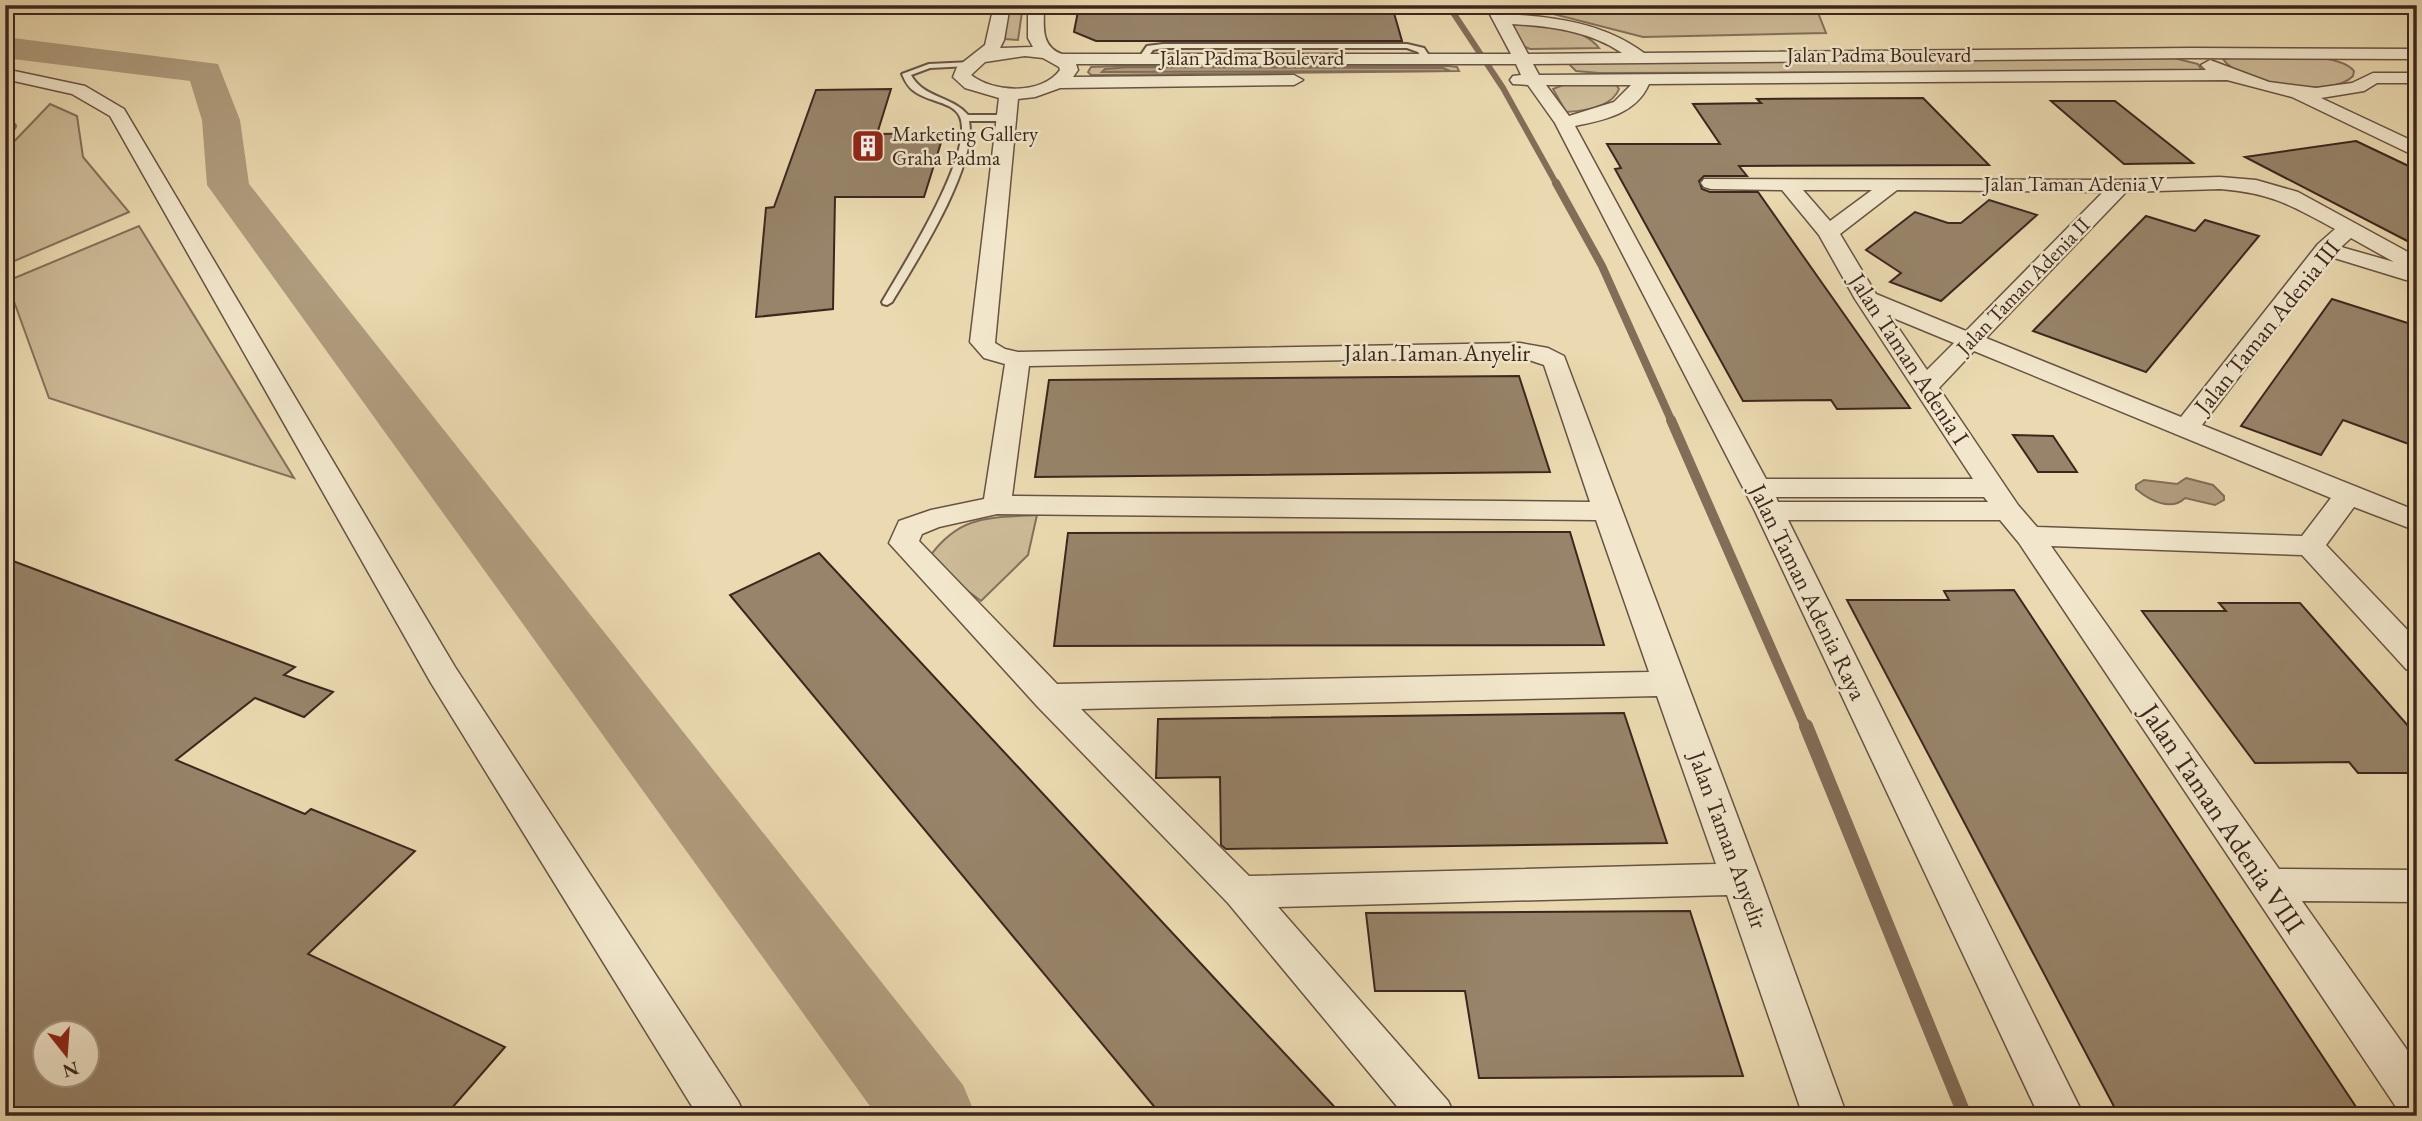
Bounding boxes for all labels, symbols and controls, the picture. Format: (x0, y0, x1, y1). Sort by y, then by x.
street label: Jalan Padma Boulevard (1785, 41, 1972, 68)
street label: Jalan Padma Boulevard (1158, 44, 1345, 71)
place label: Marketing Gallery Graha Padma (892, 120, 1039, 171)
building icon: Marketing Gallery Graha Padma (849, 127, 887, 165)
street label: Jalan Taman Adenia V (1982, 170, 2165, 197)
street label: Jalan Taman Adenia II (1949, 211, 2095, 362)
street label: Jalan Taman Adenia III (2186, 233, 2346, 422)
street label: Jalan Taman Adenia I (1841, 265, 1977, 450)
street label: Jalan Taman Anyelir (1342, 337, 1530, 368)
street label: Jalan Taman Adenia Raya (1742, 477, 1874, 705)
street label: Jalan Taman Adenia VIII (2132, 695, 2314, 940)
street label: Jalan Taman Anyelir (1681, 745, 1775, 933)
north arrow (32, 1020, 102, 1090)
text: N (59, 1056, 82, 1084)

